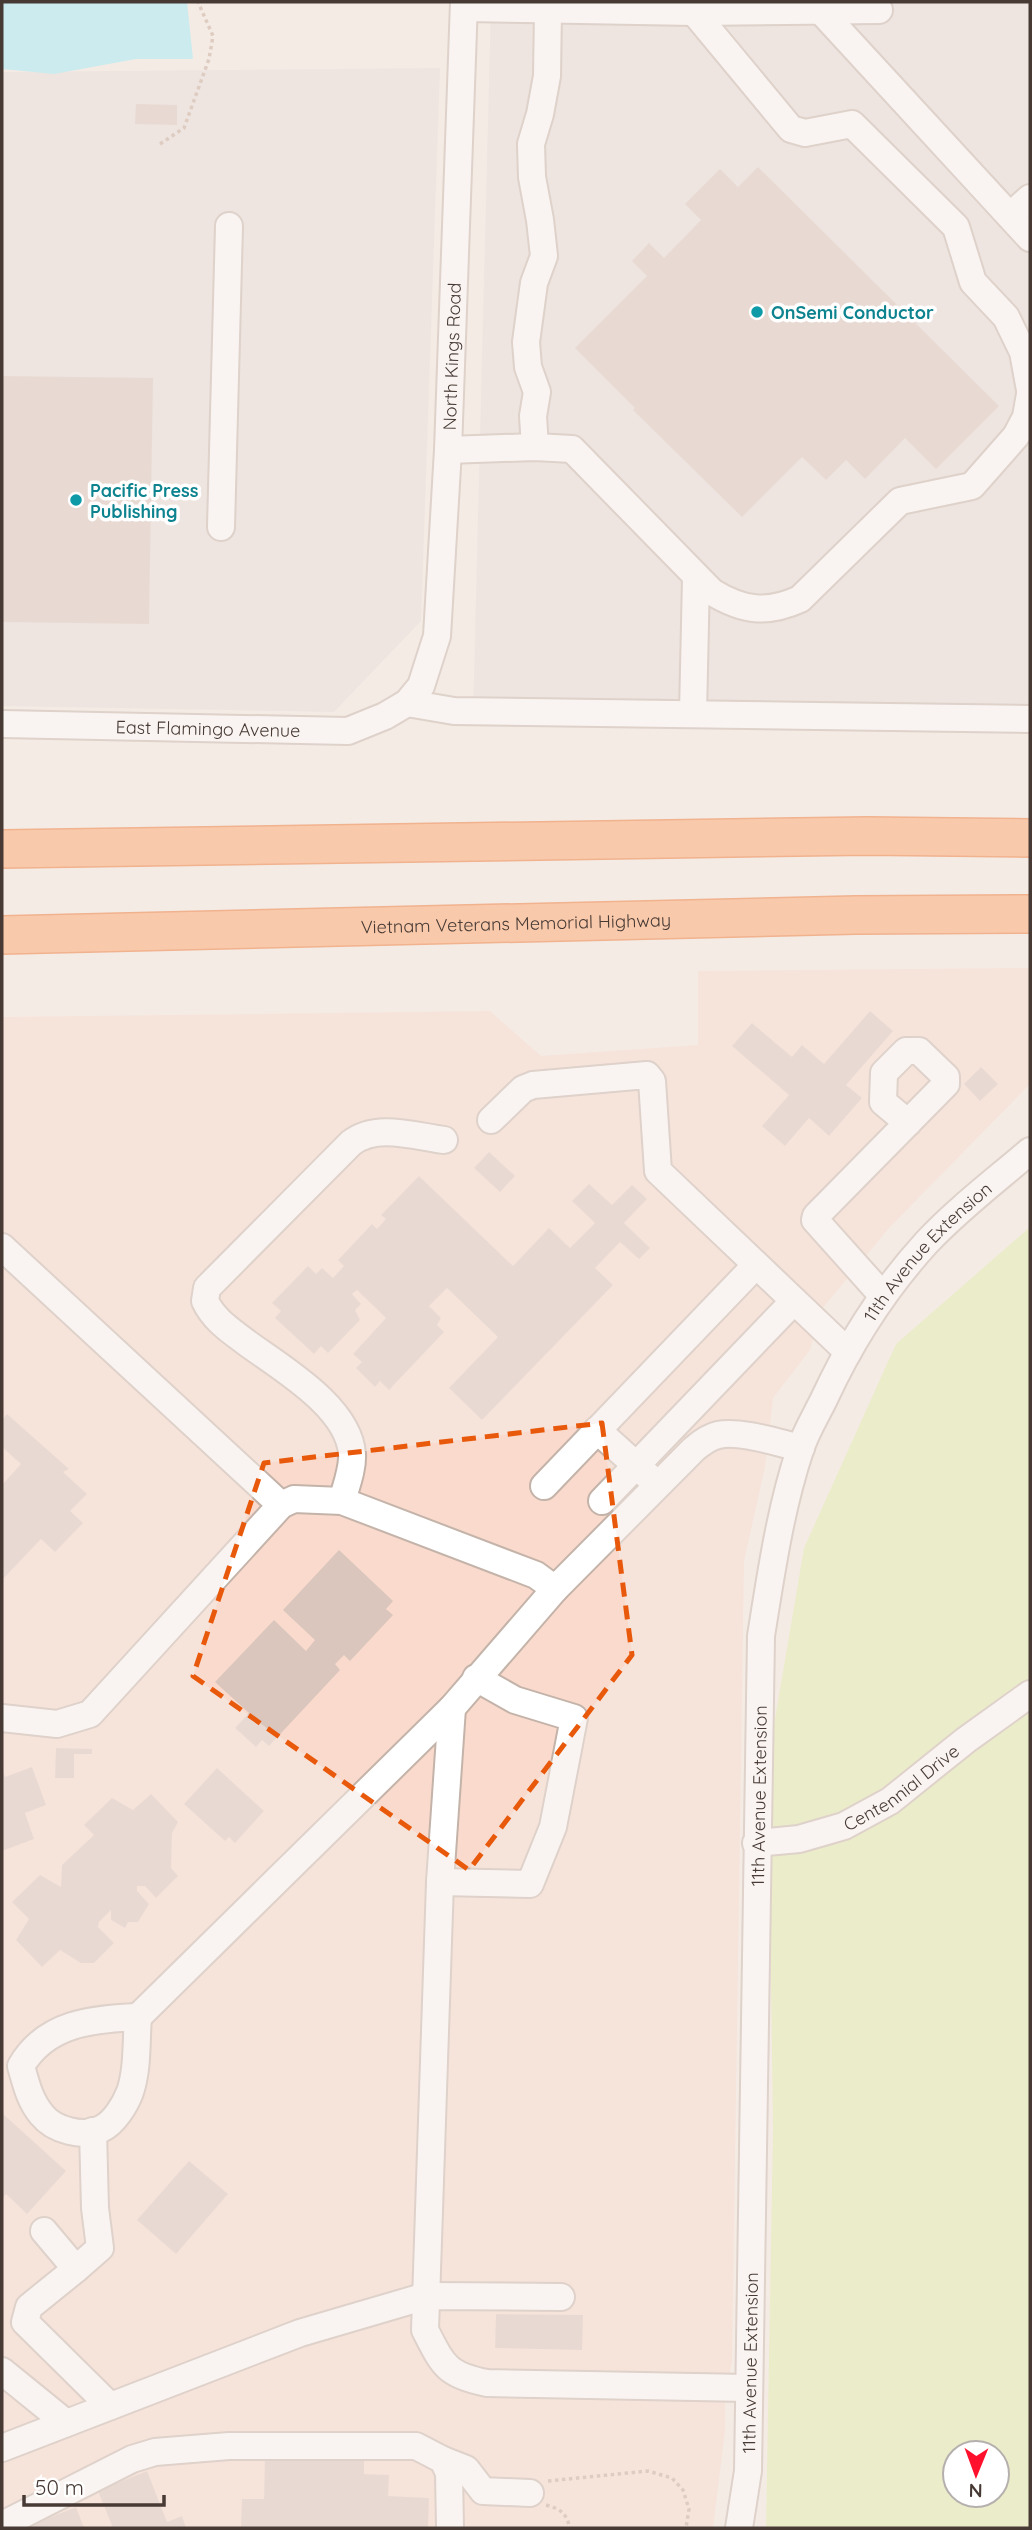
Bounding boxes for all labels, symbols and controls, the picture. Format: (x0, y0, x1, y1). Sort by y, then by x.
street label: North Kings Road (437, 282, 465, 431)
place label: OnSemi Conductor (771, 301, 934, 324)
marker: OnSemi Conductor (749, 304, 765, 320)
place label: Pacific Press Publishing (90, 479, 199, 523)
marker: Pacific Press Publishing (68, 492, 84, 508)
street label: East Flamingo Avenue (115, 715, 301, 742)
street label: Vietnam Veterans Memorial Highway (360, 908, 671, 938)
street label: 11th Avenue Extension (858, 1177, 996, 1326)
street label: 11th Avenue Extension (746, 1705, 771, 1887)
street label: Centennial Drive (839, 1739, 963, 1836)
street label: 11th Avenue Extension (737, 2272, 763, 2453)
north arrow (941, 2439, 1011, 2509)
scale bar (24, 2464, 164, 2508)
text: 50 m (35, 2474, 84, 2500)
text: N (969, 2479, 983, 2503)

